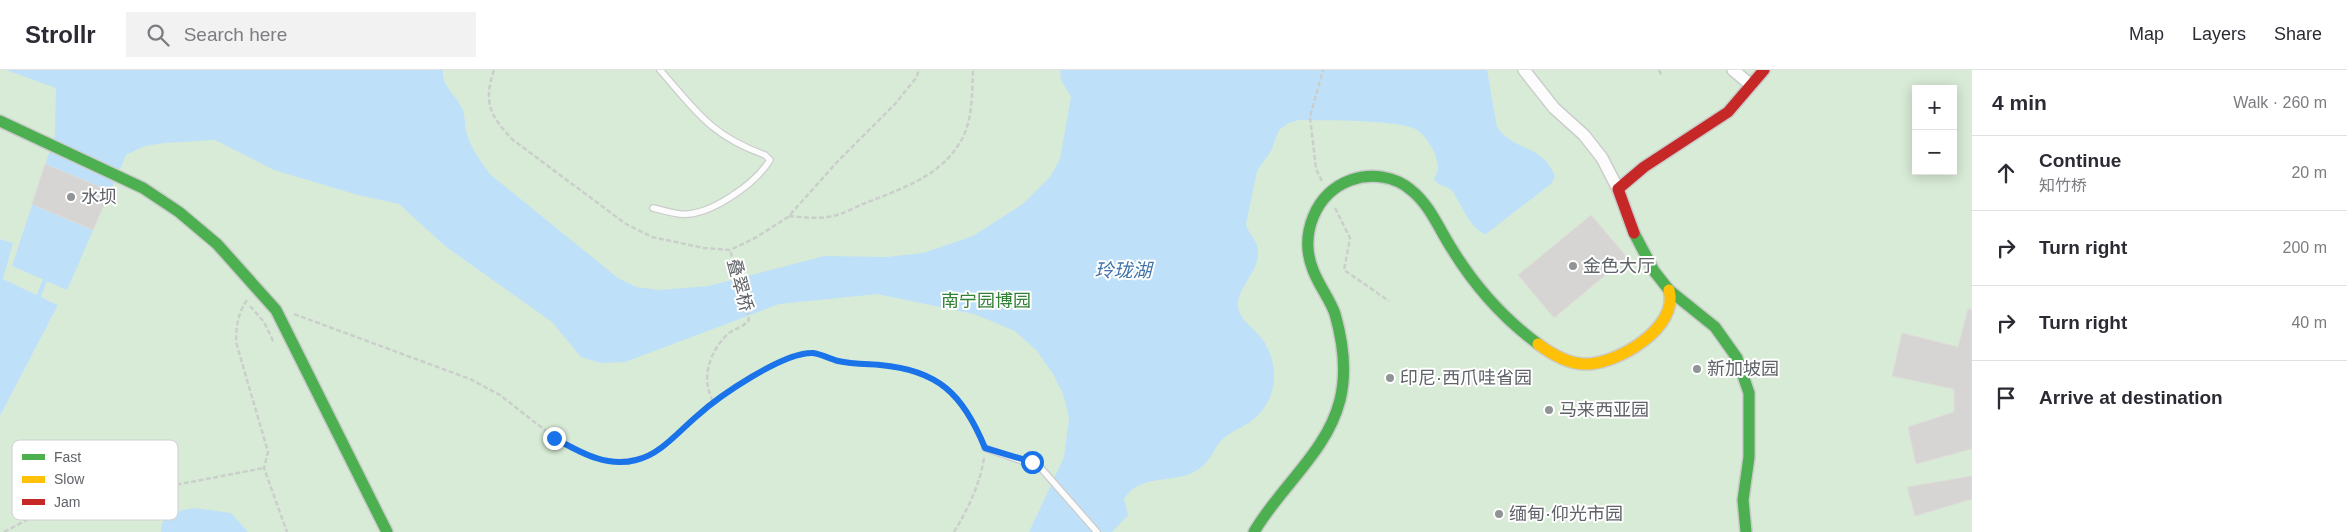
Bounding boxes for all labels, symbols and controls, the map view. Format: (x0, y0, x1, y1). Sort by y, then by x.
search box (126, 12, 476, 57)
text: Strollr (25, 21, 96, 48)
icon: search (144, 21, 172, 49)
text: Search here (184, 24, 287, 45)
text: Map (2129, 24, 2164, 44)
text: Layers (2192, 24, 2246, 44)
text: Share (2274, 24, 2322, 44)
map controls (1912, 85, 1957, 175)
button: + (1912, 85, 1957, 130)
text: 4 min (1992, 91, 2047, 114)
text: Walk · 260 m (2233, 94, 2327, 111)
button: − (1912, 130, 1957, 175)
text: Continue (2039, 150, 2121, 171)
icon: ahead (1992, 159, 2020, 187)
text: 20 m (2291, 164, 2327, 181)
text: 知竹桥 (2039, 177, 2087, 194)
place label: 水坝 (81, 187, 117, 207)
marker: 水坝 (65, 191, 77, 203)
icon: right (1992, 234, 2020, 262)
text: Turn right (2039, 237, 2127, 258)
text: 200 m (2283, 239, 2327, 256)
street label: 叠翠桥 (723, 256, 757, 314)
place label: 金色大厅 (1583, 256, 1655, 276)
water label: 玲珑湖 (1094, 260, 1154, 281)
marker: 金色大厅 (1567, 260, 1579, 272)
park label: 南宁园博园 (941, 291, 1031, 311)
icon: right (1992, 309, 2020, 337)
text: Turn right (2039, 312, 2127, 333)
text: 40 m (2291, 314, 2327, 331)
place label: 新加坡园 (1707, 359, 1779, 379)
marker: 新加坡园 (1691, 363, 1703, 375)
place label: 印尼·西爪哇省园 (1400, 368, 1532, 388)
marker: 印尼·西爪哇省园 (1384, 372, 1396, 384)
icon: arrive (1992, 384, 2020, 412)
text: Arrive at destination (2039, 387, 2223, 408)
place label: 马来西亚园 (1559, 400, 1649, 420)
marker: 马来西亚园 (1543, 404, 1555, 416)
route end (543, 427, 566, 450)
legend (12, 440, 178, 520)
text: Fast (54, 449, 81, 465)
route start (1021, 451, 1044, 474)
text: Slow (54, 471, 85, 487)
text: Jam (54, 494, 80, 510)
place label: 缅甸·仰光市园 (1509, 504, 1623, 524)
marker: 缅甸·仰光市园 (1493, 508, 1505, 520)

